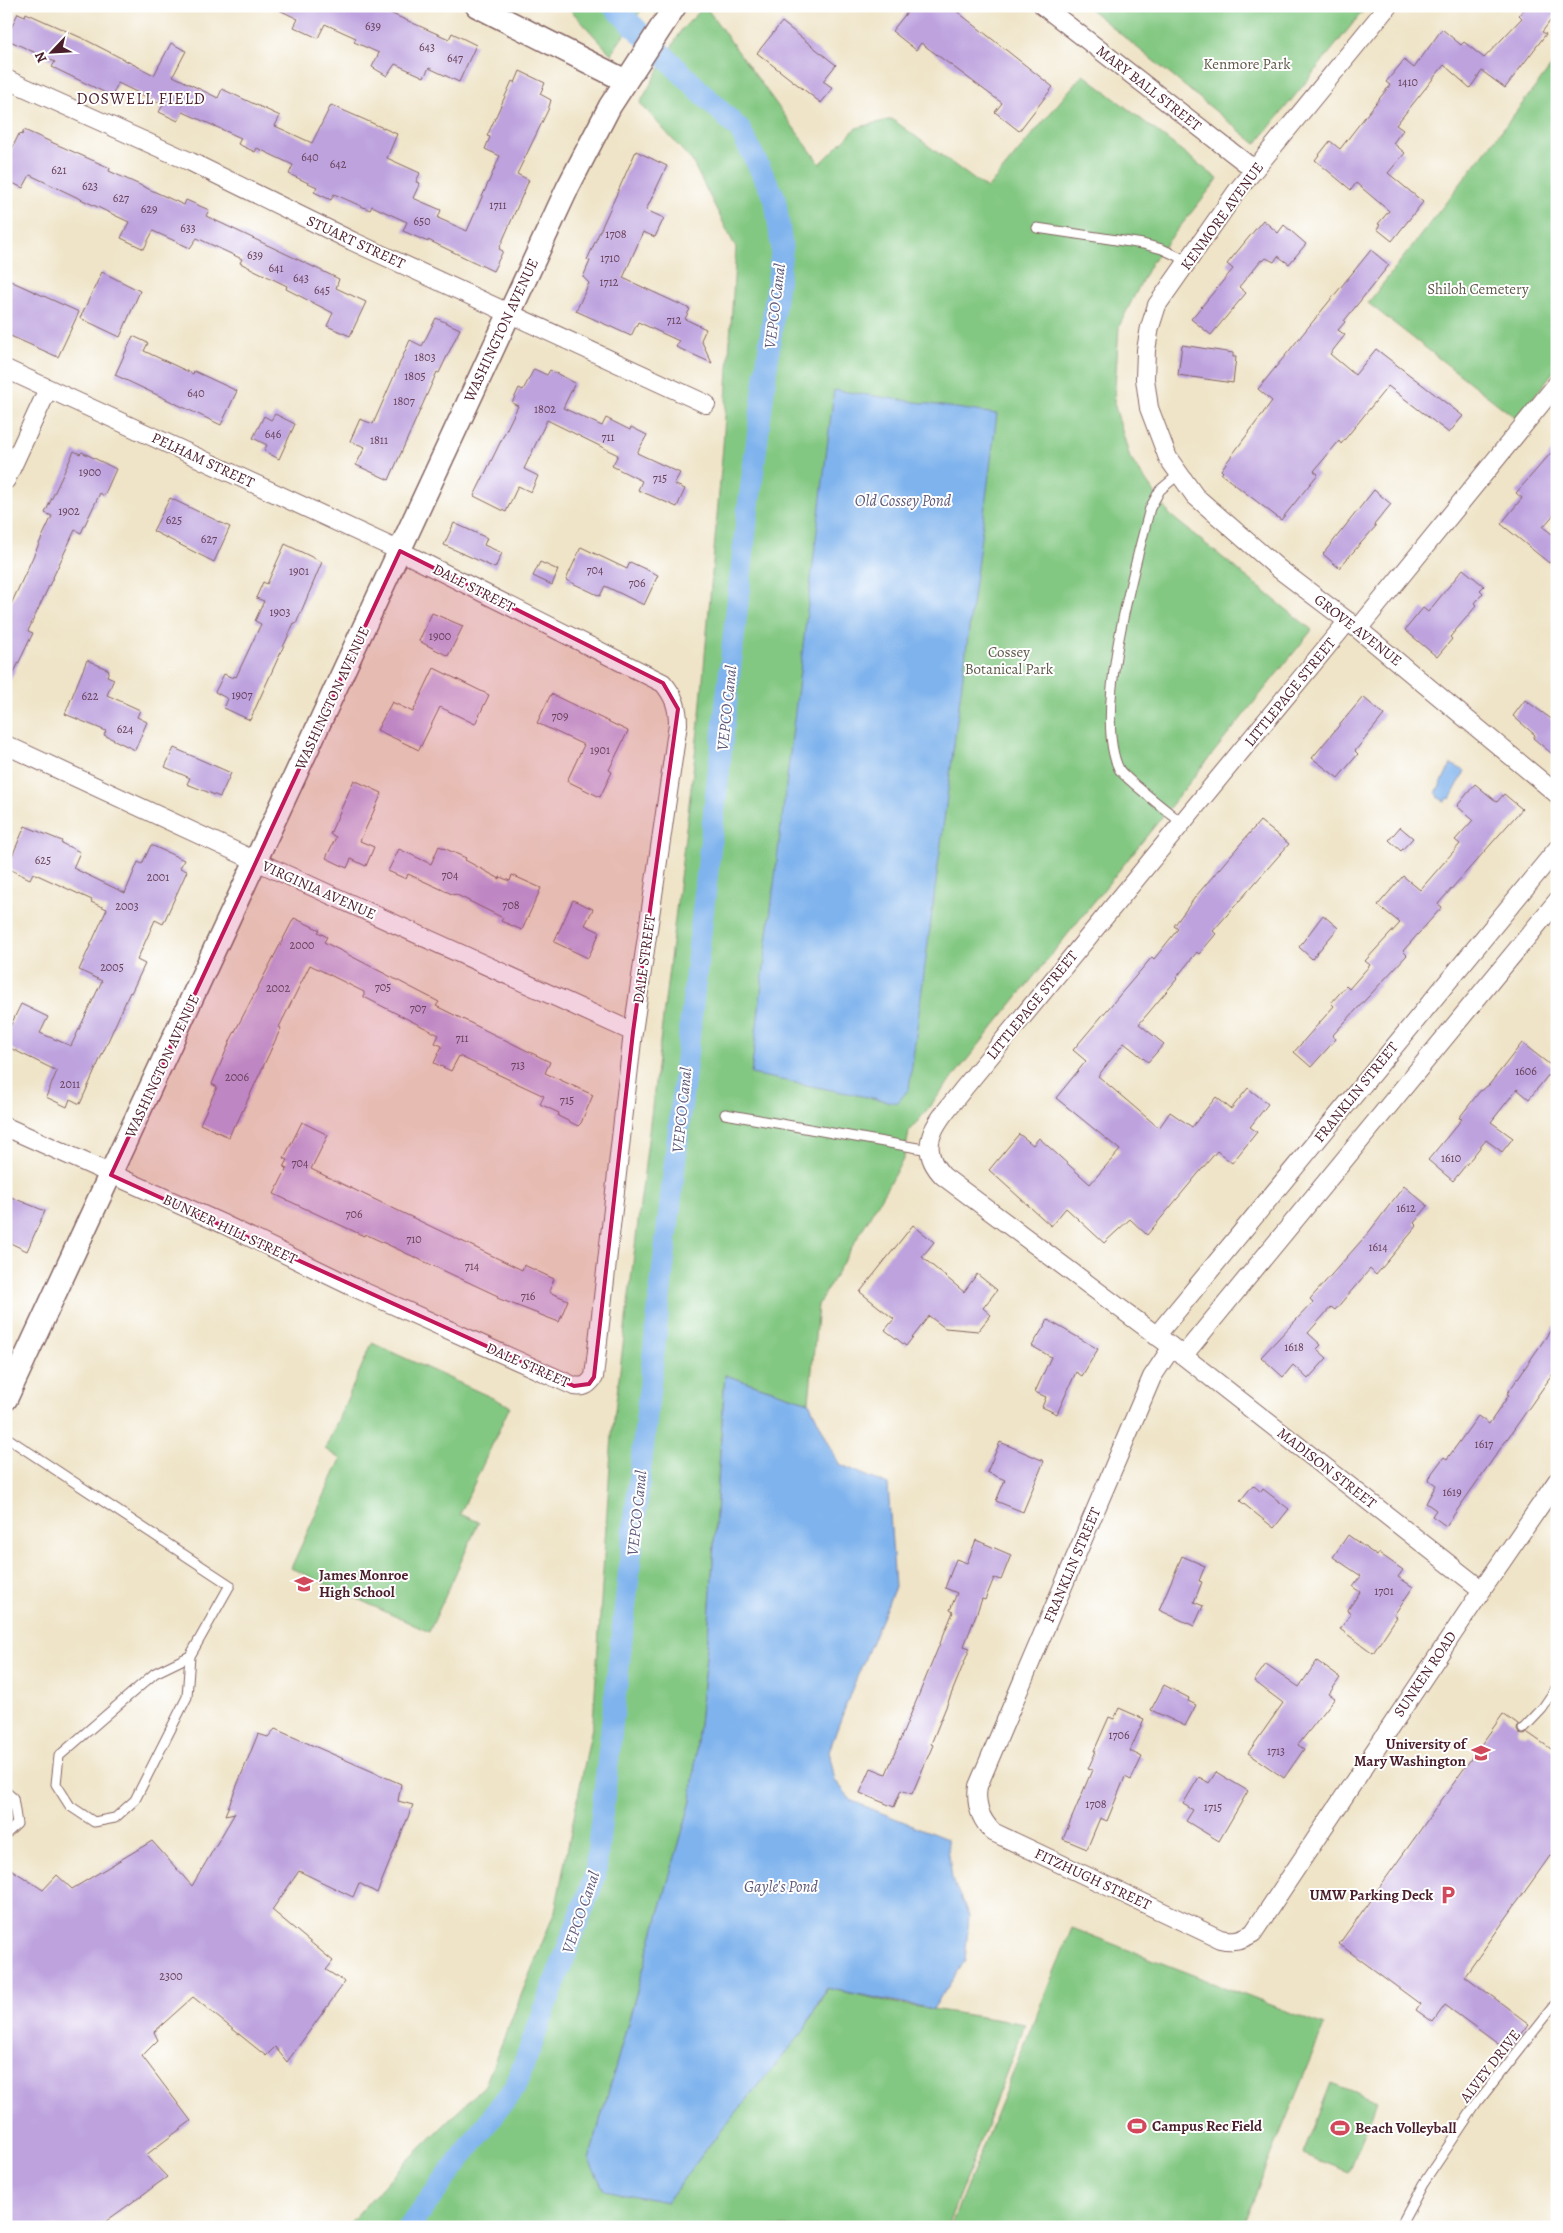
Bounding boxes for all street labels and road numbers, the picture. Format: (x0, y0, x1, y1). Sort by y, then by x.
street label: MARY BALL STREET (1092, 41, 1206, 136)
street label: KENMORE AVENUE (1176, 158, 1268, 274)
street label: STUART STREET (303, 210, 409, 274)
street label: WASHINGTON AVENUE (459, 255, 543, 406)
street label: PELHAM STREET (148, 427, 258, 493)
street label: DALE STREET (430, 559, 519, 618)
street label: GROVE AVENUE (1310, 590, 1406, 670)
street label: WASHINGTON AVENUE (290, 623, 374, 774)
street label: LITTLEPAGE STREET (1240, 633, 1341, 751)
street label: VIRGINIA AVENUE (258, 855, 379, 924)
street label: DALE STREET (628, 912, 660, 1005)
street label: LITTLEPAGE STREET (982, 946, 1083, 1064)
street label: WASHINGTON AVENUE (120, 991, 204, 1142)
street label: FRANKLIN STREET (1309, 1037, 1403, 1146)
street label: BUNKER HILL STREET (160, 1189, 301, 1269)
street label: DALE STREET (483, 1338, 574, 1393)
street label: MADISON STREET (1273, 1423, 1381, 1514)
street label: FRANKLIN STREET (1039, 1504, 1106, 1626)
street label: SUNKEN ROAD (1389, 1627, 1461, 1721)
street label: FITZHUGH STREET (1031, 1843, 1155, 1915)
street label: ALVEY DRIVE (1455, 2025, 1525, 2107)

